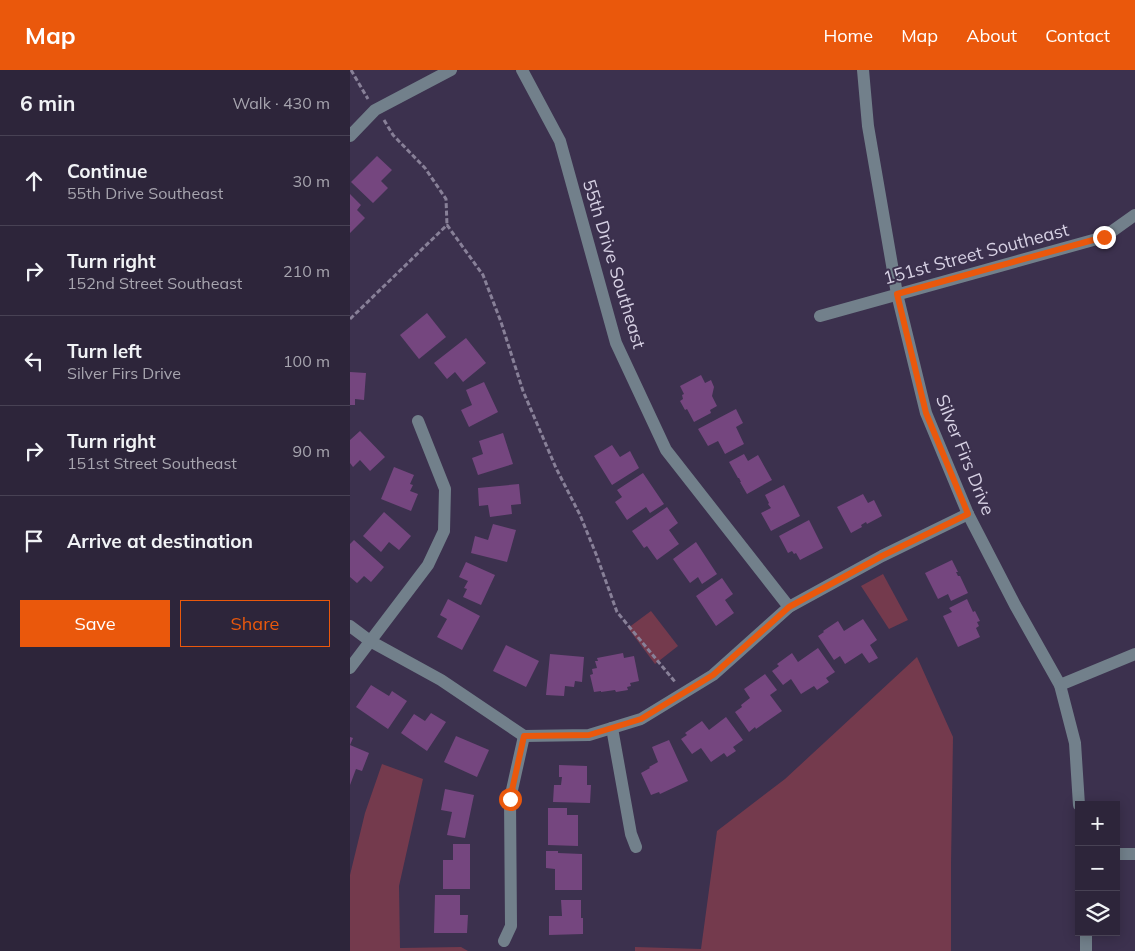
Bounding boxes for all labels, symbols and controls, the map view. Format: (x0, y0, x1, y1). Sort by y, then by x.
text: Map (25, 20, 76, 50)
text: Home (823, 24, 873, 47)
text: Map (901, 24, 938, 47)
text: About (966, 24, 1017, 47)
text: Contact (1045, 24, 1110, 47)
text: 6 min (20, 90, 75, 116)
text: Walk · 430 m (232, 93, 330, 113)
text: Continue (67, 159, 147, 183)
icon: ahead (20, 167, 48, 195)
text: 30 m (293, 171, 330, 191)
street label: 55th Drive Southeast (578, 176, 651, 351)
text: 55th Drive Southeast (67, 183, 223, 203)
street label: 151st Street Southeast (881, 218, 1071, 289)
route end (1093, 226, 1116, 249)
text: Turn right (67, 249, 156, 273)
icon: right (20, 257, 48, 285)
text: 210 m (283, 261, 330, 281)
text: 152nd Street Southeast (67, 273, 242, 293)
text: Turn left (67, 339, 142, 363)
icon: left (20, 347, 48, 375)
text: 100 m (283, 351, 330, 371)
text: Silver Firs Drive (67, 363, 181, 383)
street label: Silver Firs Drive (931, 391, 1000, 519)
text: Turn right (67, 429, 156, 453)
icon: right (20, 437, 48, 465)
text: 90 m (293, 441, 330, 461)
text: 151st Street Southeast (67, 453, 237, 473)
icon: arrive (20, 527, 48, 555)
text: Arrive at destination (67, 529, 253, 553)
button: Save (20, 600, 170, 647)
button: Share (180, 600, 330, 647)
route start (499, 788, 522, 811)
map controls (1075, 801, 1120, 936)
button: + (1075, 801, 1120, 846)
button: − (1075, 846, 1120, 891)
button: layers (1075, 891, 1120, 936)

